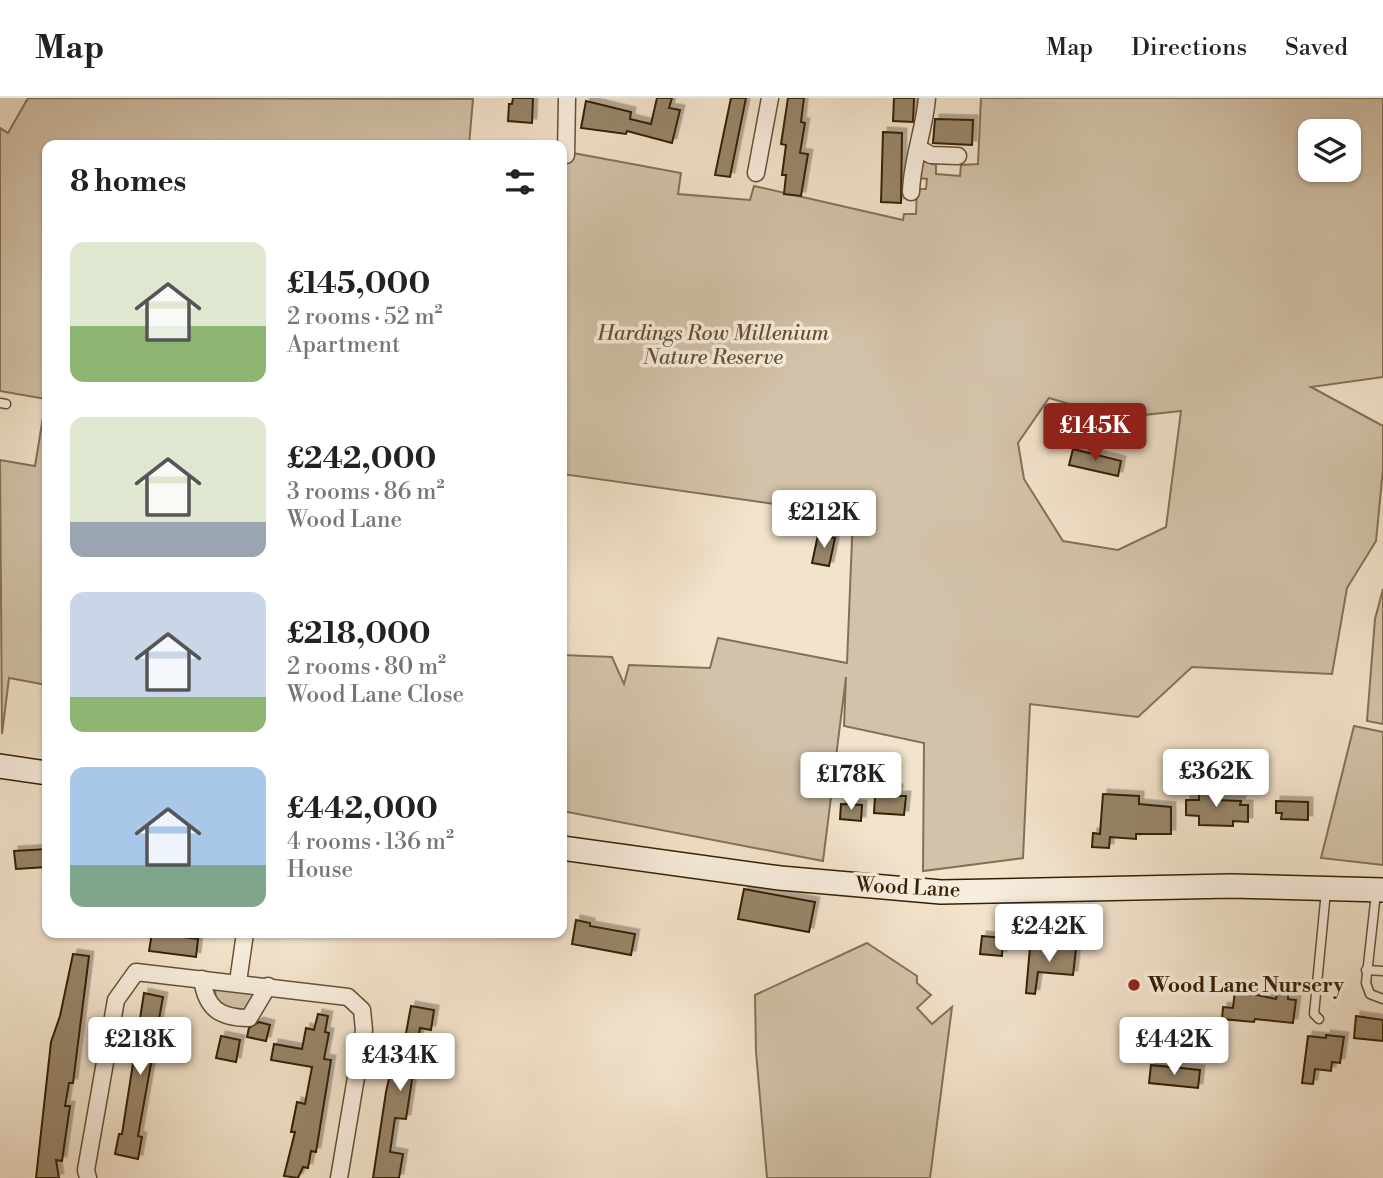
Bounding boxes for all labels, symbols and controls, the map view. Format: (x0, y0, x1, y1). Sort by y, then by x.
text: Map (35, 28, 104, 69)
text: Map (1046, 33, 1093, 63)
text: Directions (1131, 33, 1247, 63)
text: Saved (1285, 33, 1348, 63)
map controls (1298, 119, 1361, 182)
button: layers (1298, 119, 1361, 182)
text: 8 homes (70, 163, 186, 201)
icon: filters (501, 163, 539, 201)
text: £145,000 (287, 265, 430, 303)
icon: home (126, 270, 210, 354)
text: 2 rooms · 52 m² (287, 303, 443, 331)
park label: Hardings Row Millenium Nature Reserve (596, 321, 830, 371)
text: Apartment (287, 331, 400, 359)
pin: £145K (1046, 404, 1144, 463)
text: £145K (1059, 412, 1131, 440)
text: £242,000 (287, 440, 436, 478)
icon: home (126, 445, 210, 529)
text: 3 rooms · 86 m² (287, 478, 444, 506)
pin: £212K (775, 490, 873, 550)
text: £212K (788, 499, 860, 527)
text: Wood Lane (287, 506, 402, 534)
text: £218,000 (287, 615, 431, 653)
icon: home (126, 620, 210, 704)
text: 2 rooms · 80 m² (287, 653, 446, 681)
text: Wood Lane Close (287, 681, 464, 709)
pin: £362K (1167, 750, 1265, 809)
pin: £178K (802, 752, 900, 812)
text: £362K (1179, 758, 1253, 786)
text: £178K (816, 761, 886, 789)
text: £442,000 (287, 790, 438, 828)
icon: home (126, 795, 210, 879)
text: 4 rooms · 136 m² (287, 828, 454, 856)
text: House (287, 856, 353, 884)
street label: Wood Lane (854, 872, 961, 904)
pin: £242K (1000, 904, 1098, 964)
text: £242K (1011, 913, 1087, 941)
place label: Wood Lane Nursery (1147, 973, 1345, 999)
marker: Wood Lane Nursery (1126, 977, 1142, 993)
pin: £218K (91, 1018, 189, 1077)
pin: £442K (1125, 1018, 1223, 1077)
text: £218K (104, 1026, 176, 1054)
text: £442K (1135, 1026, 1213, 1054)
pin: £434K (351, 1034, 449, 1093)
text: £434K (362, 1042, 438, 1070)

